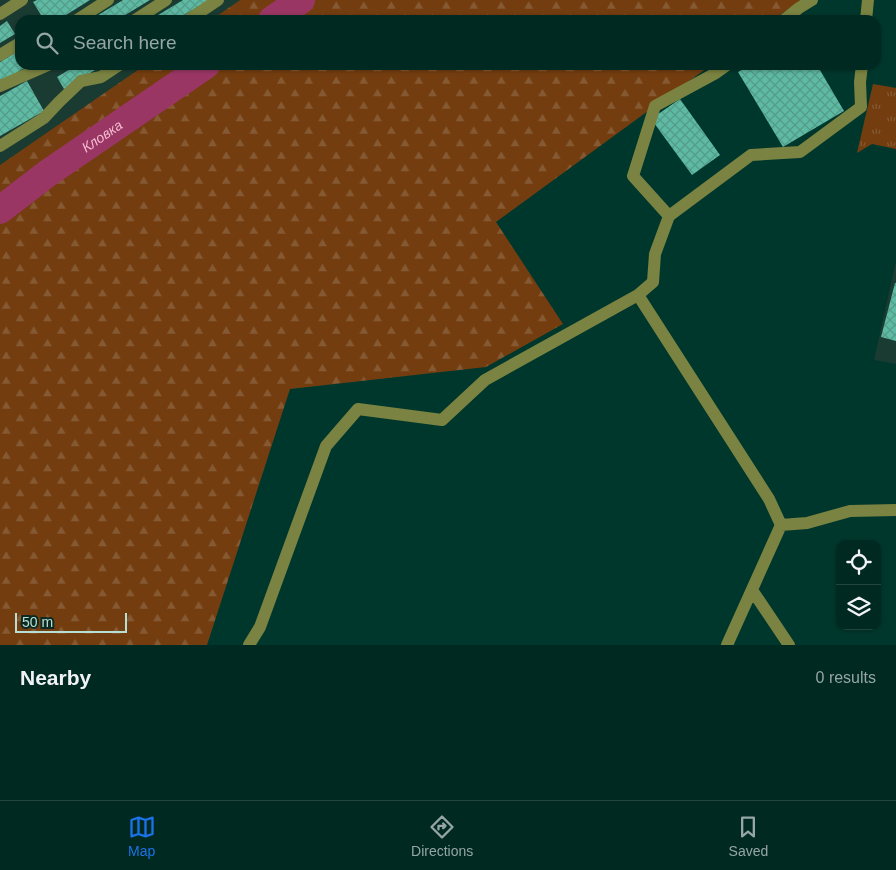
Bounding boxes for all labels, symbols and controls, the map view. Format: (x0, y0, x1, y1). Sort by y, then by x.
search box (15, 15, 881, 70)
icon: search (33, 29, 61, 57)
text: Search here (73, 32, 177, 53)
water label: Кловка (79, 116, 126, 156)
map controls (836, 540, 881, 630)
button: locate (836, 540, 881, 585)
button: layers (836, 585, 881, 630)
scale bar (15, 610, 128, 633)
text: 50 m (22, 614, 53, 630)
text: Nearby (20, 666, 91, 689)
text: 0 results (816, 669, 876, 686)
tab: Map (128, 813, 156, 859)
tab: Directions (411, 813, 473, 859)
tab: Saved (729, 813, 768, 859)

